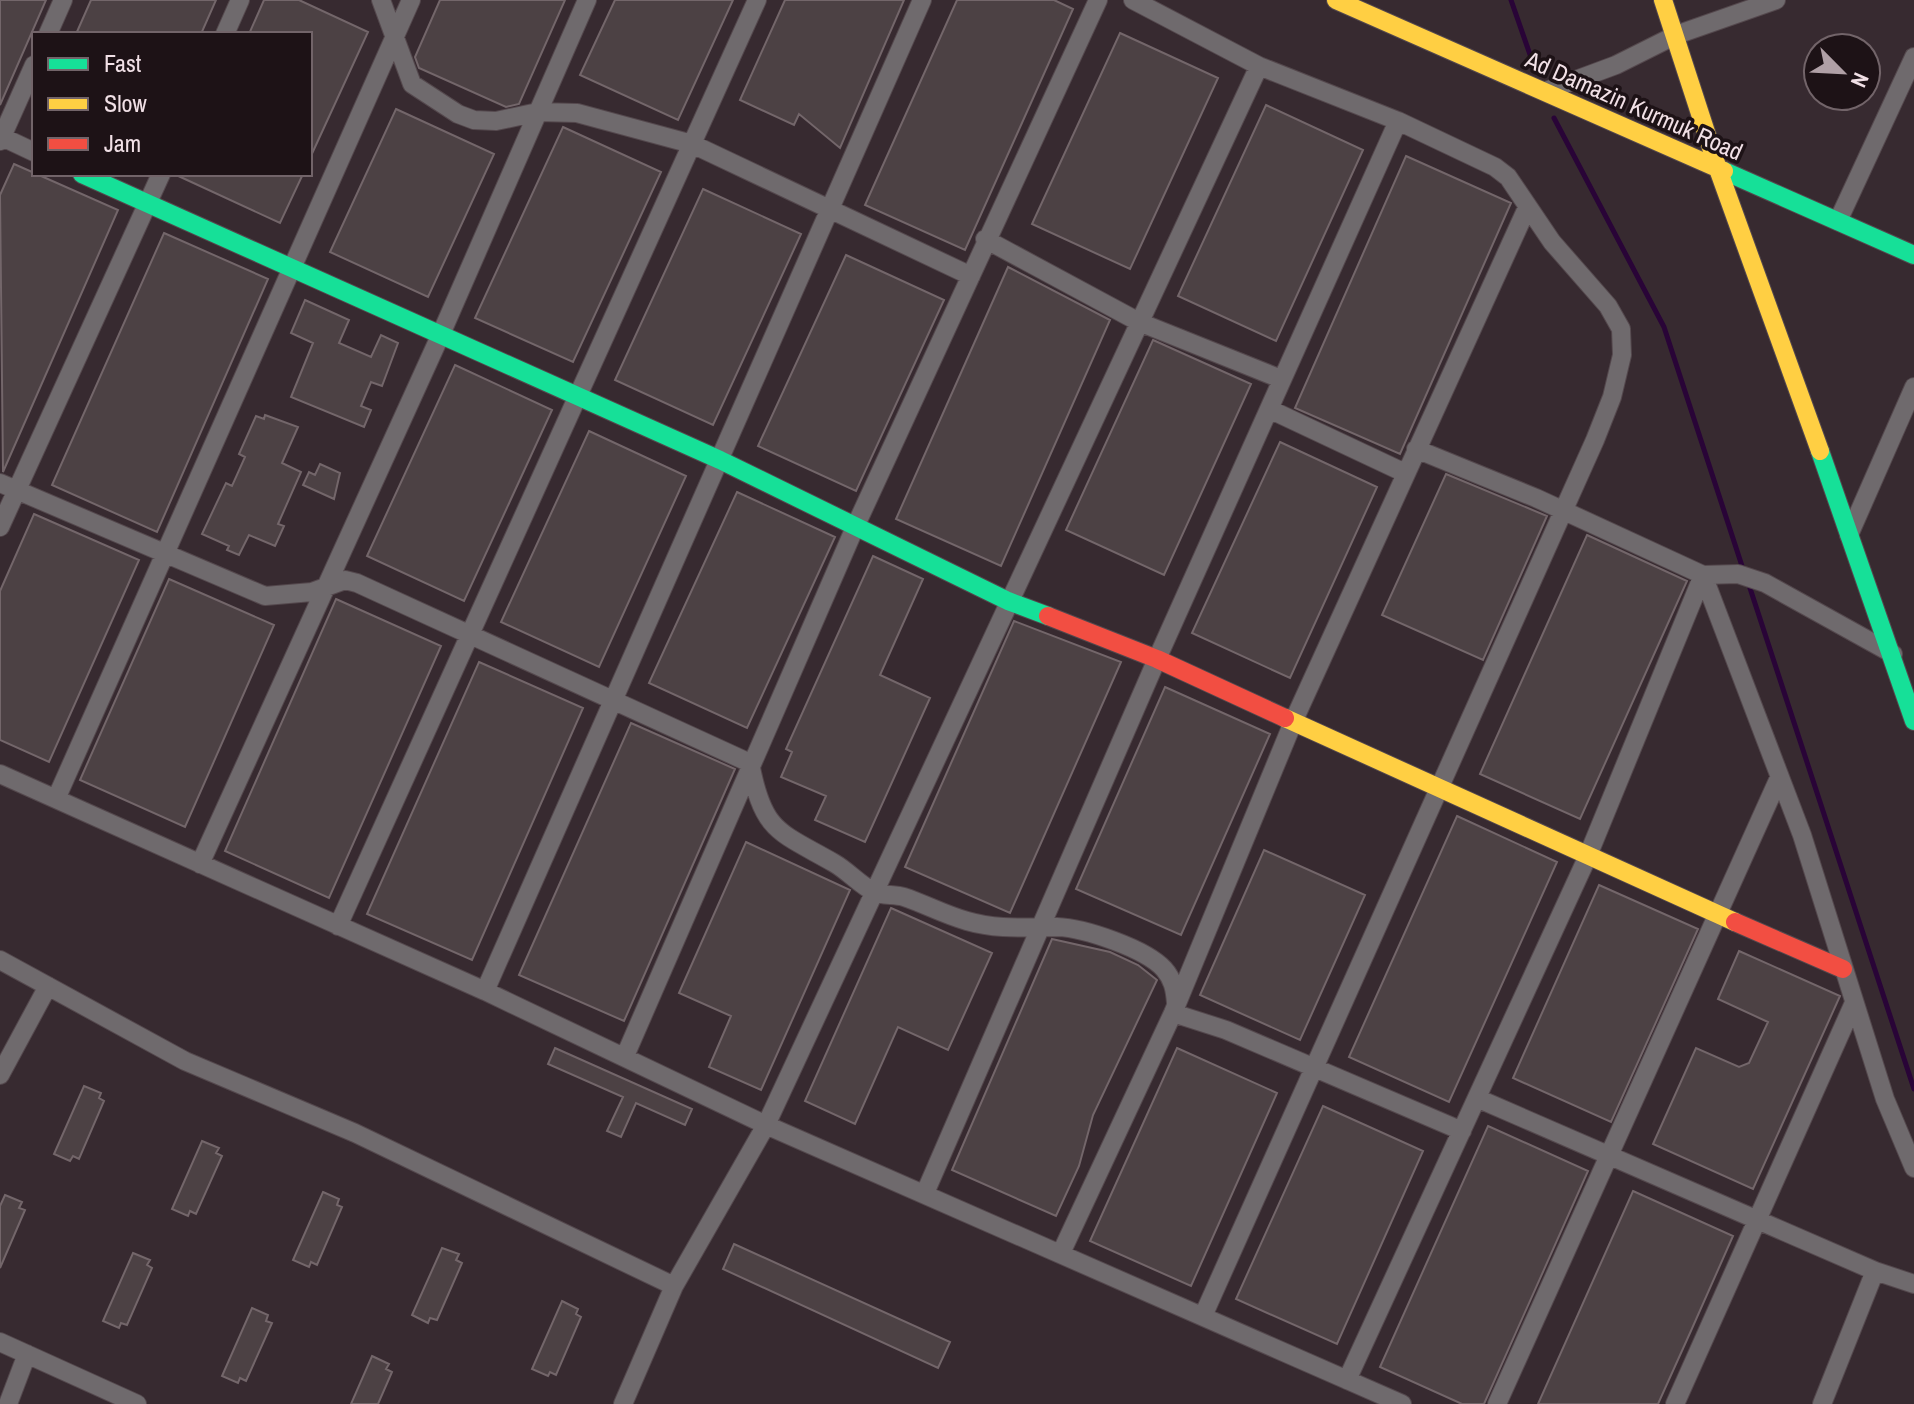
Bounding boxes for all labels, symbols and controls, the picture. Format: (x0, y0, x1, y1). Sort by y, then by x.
legend (32, 32, 312, 176)
north arrow (1802, 32, 1882, 112)
street label: Ad Damazin Kurmuk Road (1520, 42, 1748, 167)
text: Fast (104, 47, 142, 79)
text: N (1844, 68, 1877, 92)
text: Slow (104, 87, 147, 119)
text: Jam (104, 127, 141, 159)

